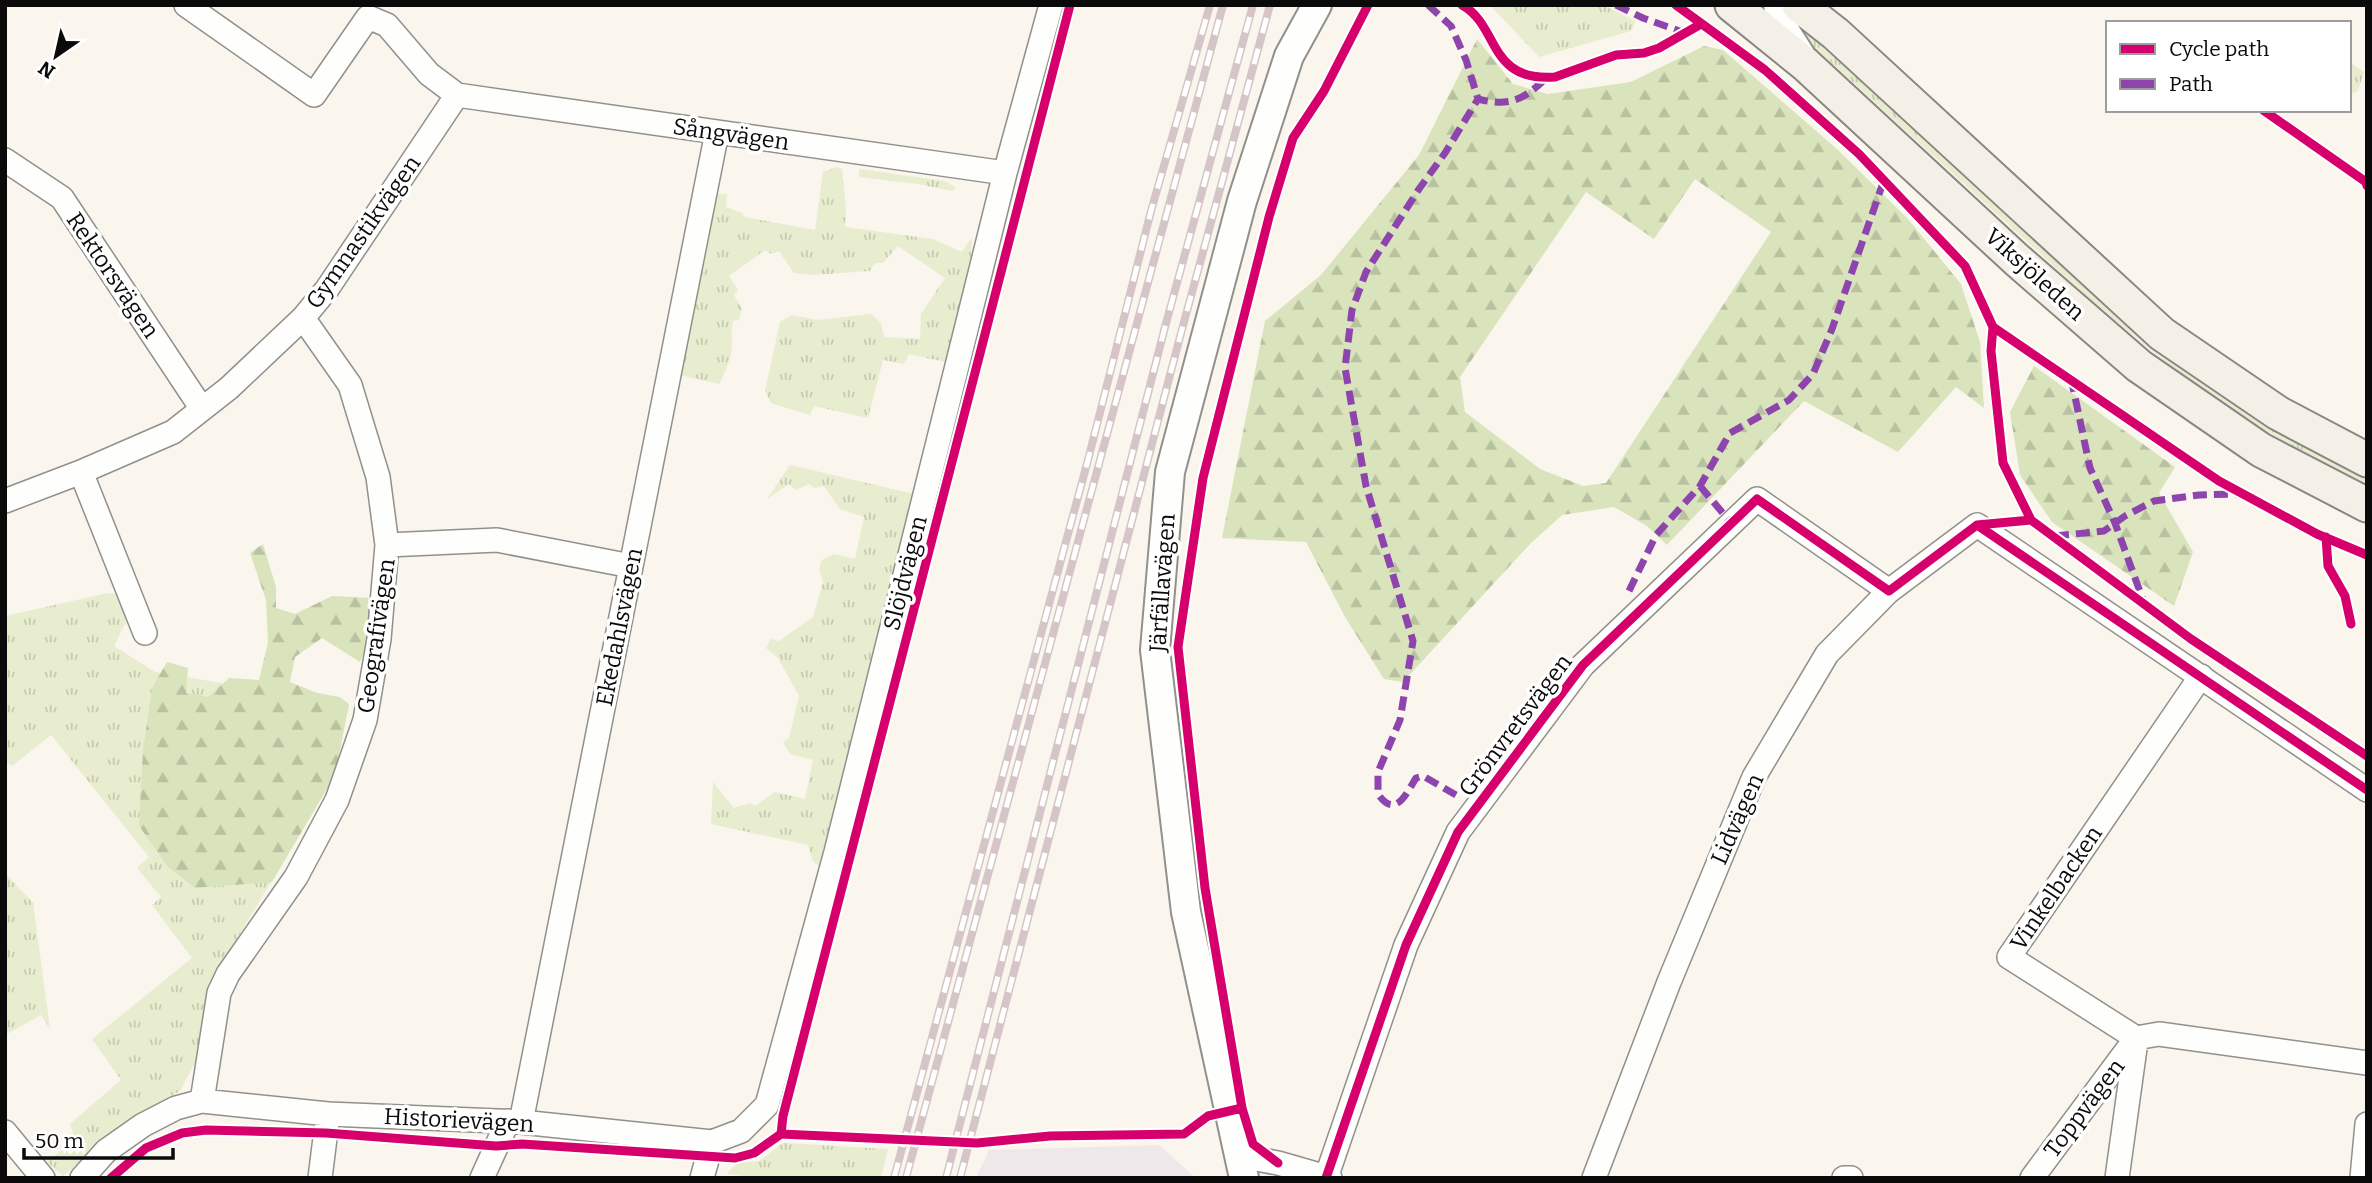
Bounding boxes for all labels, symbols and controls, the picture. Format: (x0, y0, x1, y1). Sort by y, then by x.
north arrow (21, 21, 91, 91)
legend (2106, 21, 2351, 112)
text: Cycle path (2169, 36, 2269, 62)
text: N (34, 56, 59, 83)
text: Path (2169, 71, 2213, 97)
street label: Sångvägen (671, 112, 791, 156)
street label: Gymnastikvägen (300, 150, 426, 314)
street label: Rektorsvägen (61, 207, 166, 344)
street label: Viksjöleden (1979, 222, 2091, 326)
street label: Slöjdvägen (877, 512, 933, 633)
street label: Järfällavägen (1143, 512, 1181, 654)
street label: Ekedahlsvägen (590, 545, 648, 708)
street label: Geografivägen (351, 556, 401, 715)
street label: Grönvretsvägen (1452, 648, 1578, 802)
street label: Lidvägen (1705, 769, 1770, 869)
street label: Vinkelbacken (2004, 820, 2108, 956)
street label: Toppvägen (2038, 1053, 2130, 1163)
street label: Historievägen (383, 1102, 535, 1138)
scale bar (24, 1116, 173, 1160)
text: 50 m (35, 1128, 84, 1154)

